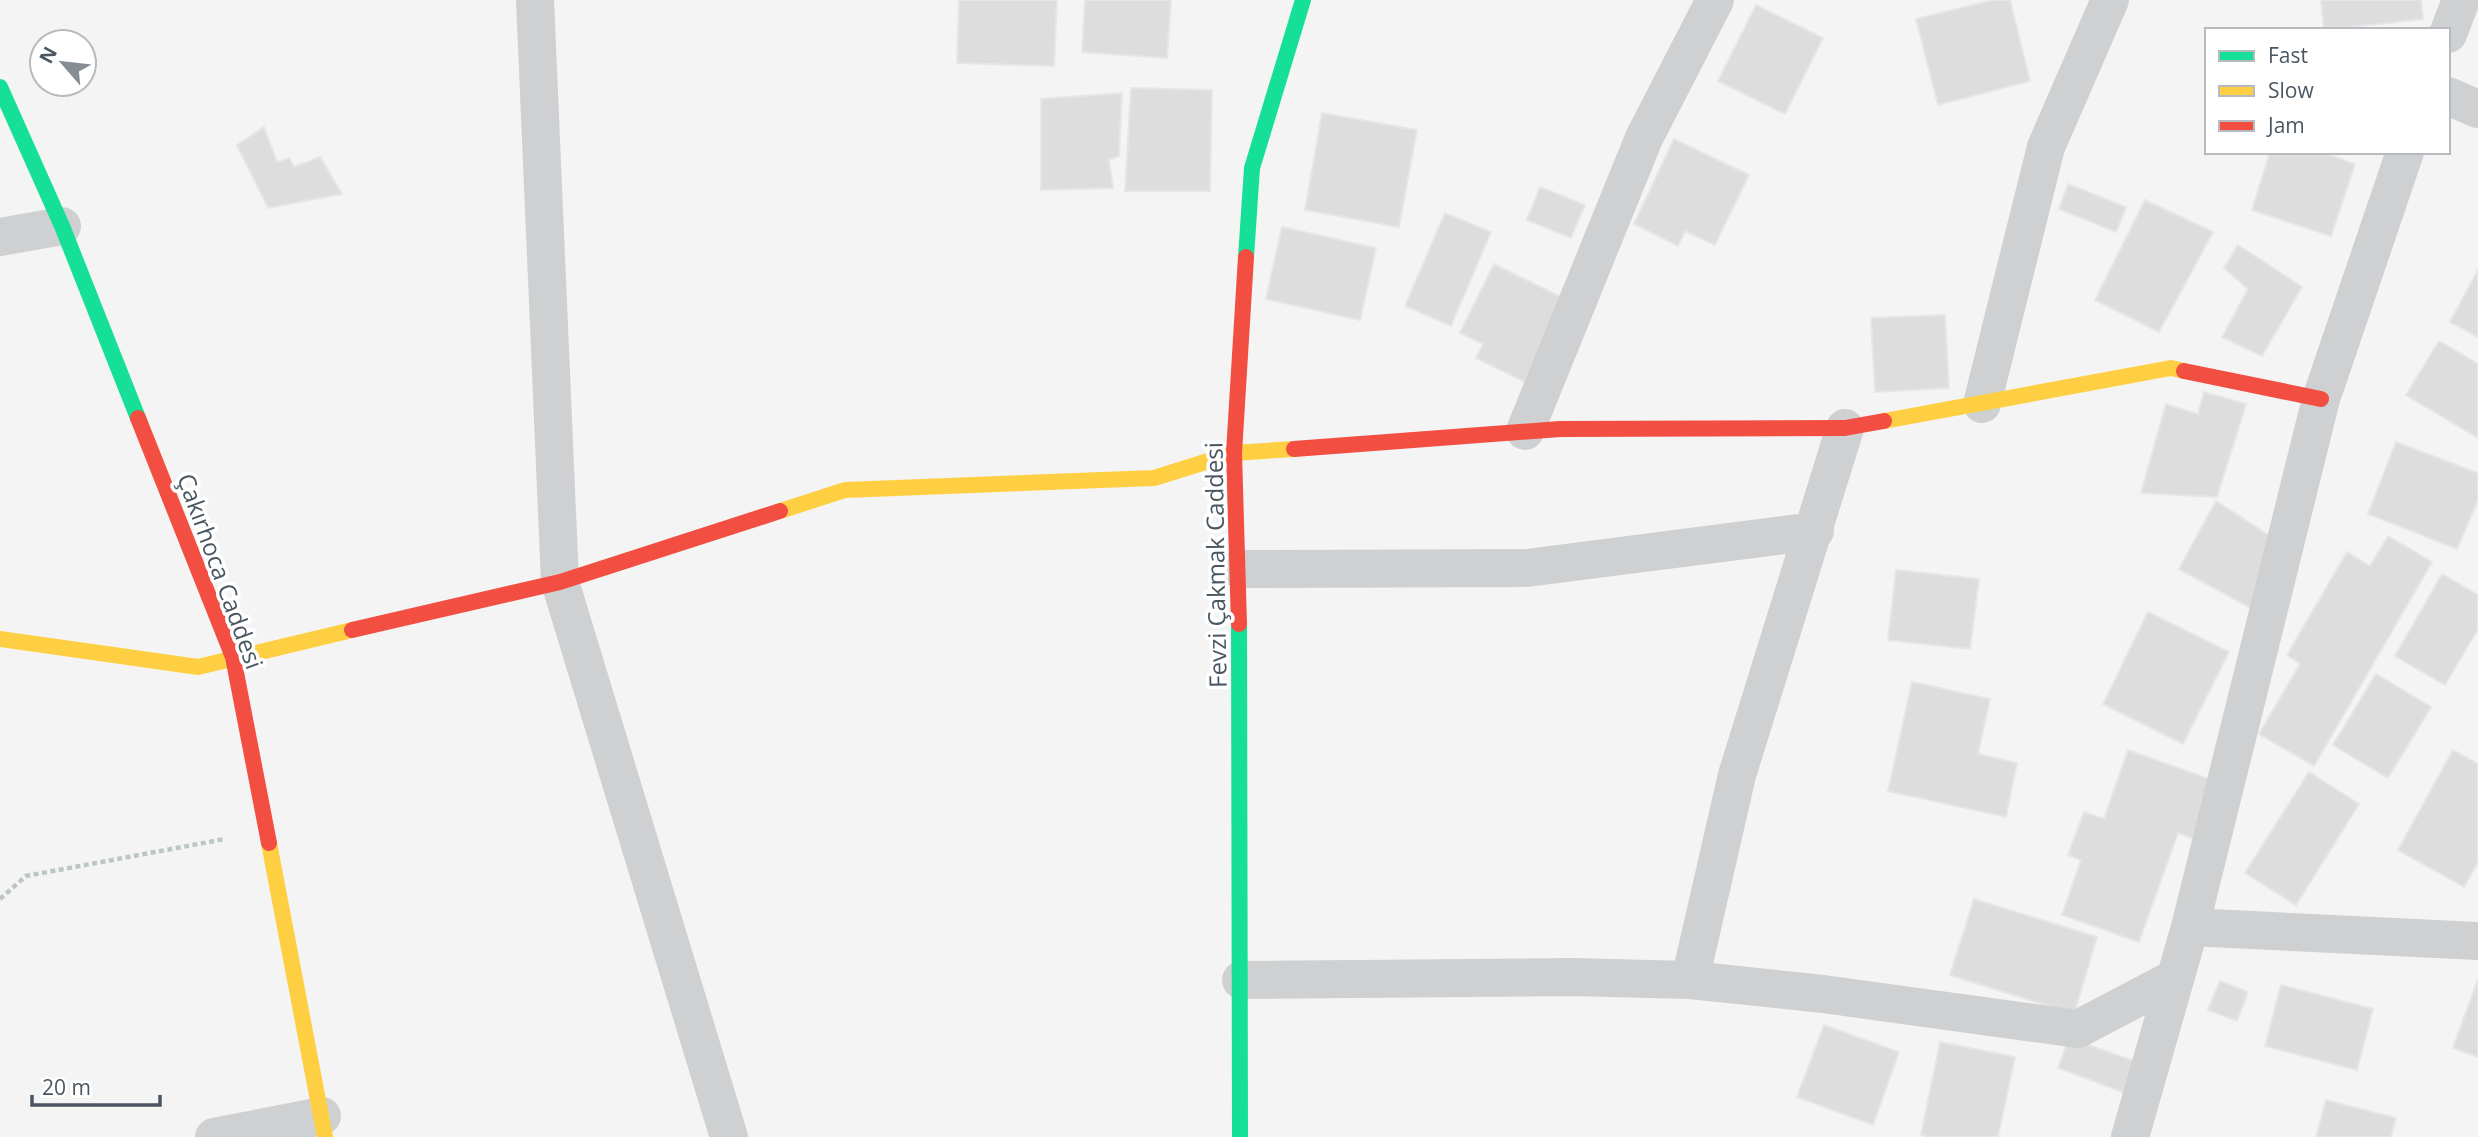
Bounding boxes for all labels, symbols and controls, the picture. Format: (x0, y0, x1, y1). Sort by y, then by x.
north arrow (28, 28, 98, 98)
legend (2205, 28, 2450, 154)
text: Fast (2268, 41, 2308, 69)
text: N (33, 42, 63, 68)
text: Slow (2268, 76, 2314, 104)
text: Jam (2266, 111, 2305, 139)
street label: Fevzi Çakmak Caddesi (1196, 442, 1234, 688)
street label: Çakırhoca Caddesi (170, 469, 272, 673)
scale bar (32, 1064, 159, 1108)
text: 20 m (42, 1073, 91, 1101)

